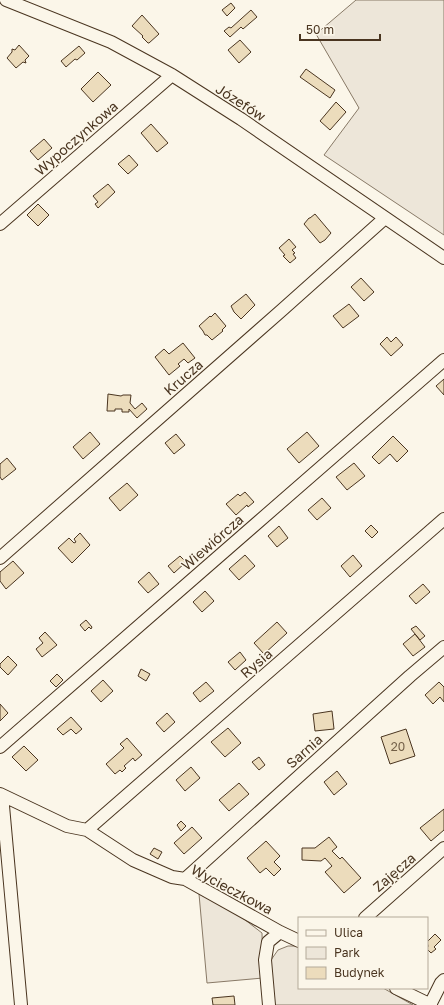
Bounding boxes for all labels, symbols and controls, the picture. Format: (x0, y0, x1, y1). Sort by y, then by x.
scale bar (300, 16, 380, 42)
text: 50 m (306, 22, 334, 37)
street label: Józefów (213, 80, 269, 124)
street label: Wypoczynkowa (31, 97, 121, 179)
street label: Krucza (160, 355, 206, 399)
street label: Wiewiórcza (177, 510, 247, 574)
street label: Rysia (237, 645, 275, 681)
street label: Sarnia (282, 730, 326, 772)
house number: 20 (391, 739, 405, 754)
street label: Zajęcza (369, 849, 419, 895)
street label: Wycieczkowa (188, 860, 276, 918)
legend (298, 917, 428, 989)
text: Ulica (334, 925, 363, 940)
text: Park (334, 945, 360, 960)
text: Budynek (334, 965, 385, 980)

